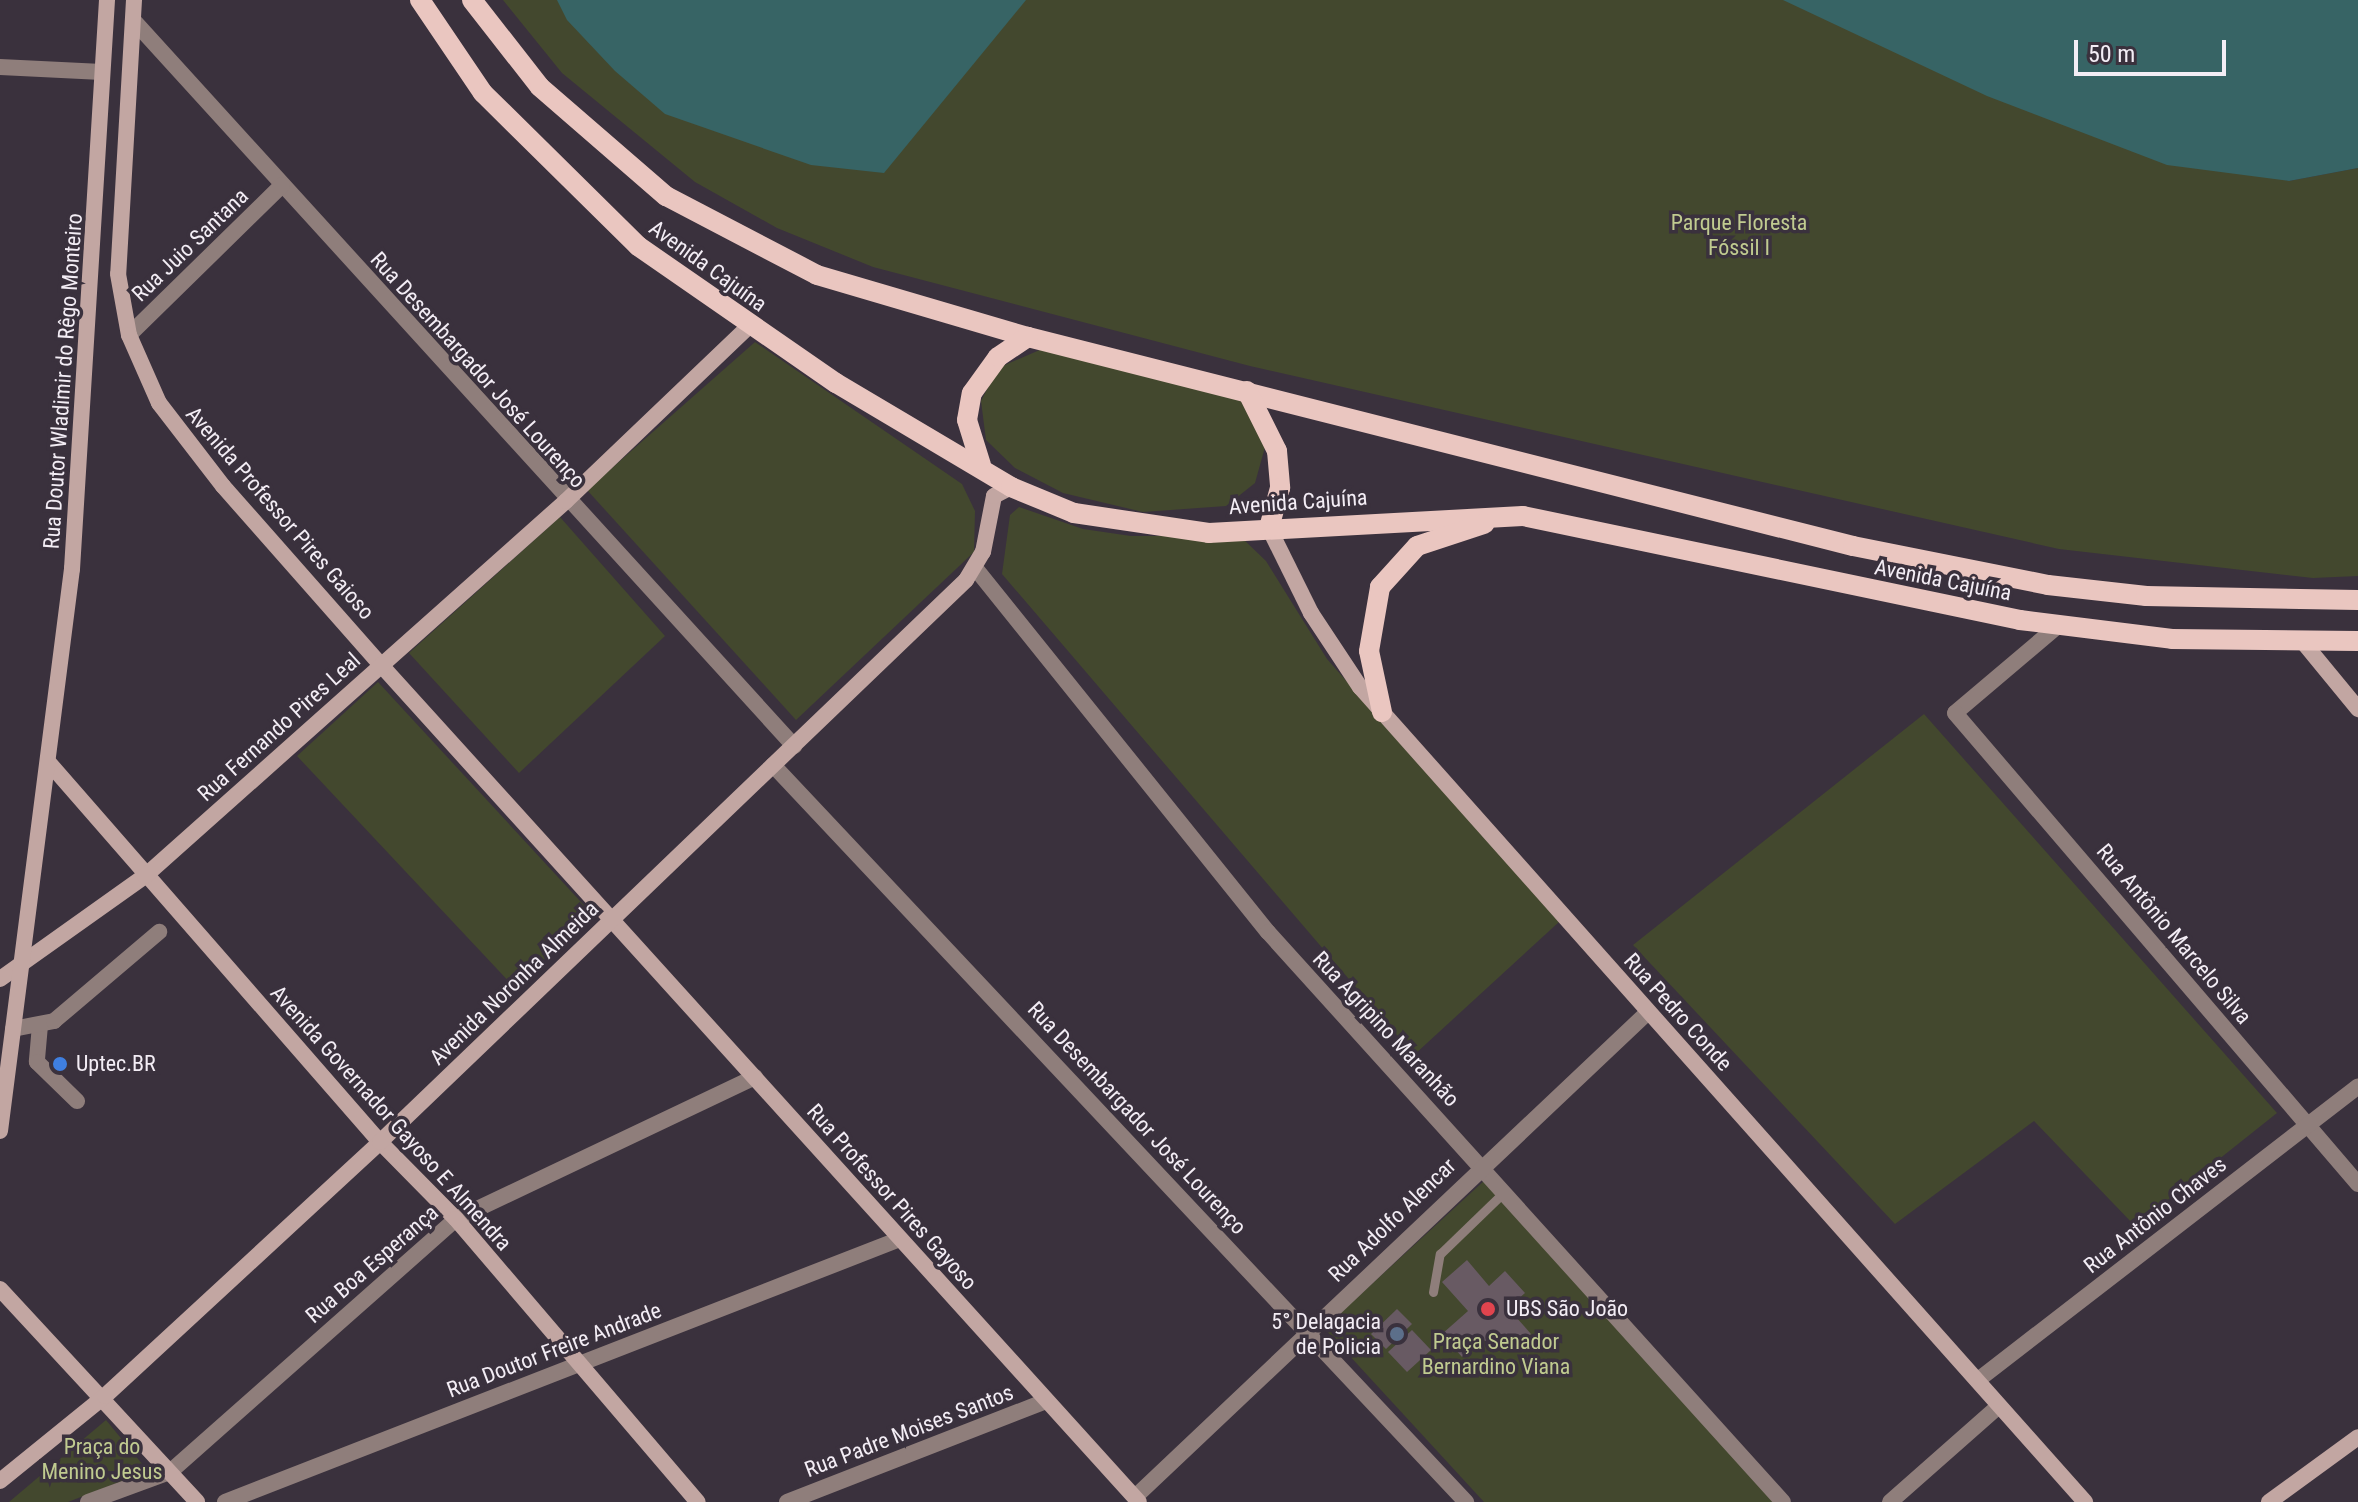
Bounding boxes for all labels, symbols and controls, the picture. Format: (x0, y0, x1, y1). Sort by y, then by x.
scale bar (2078, 24, 2230, 74)
text: 50 m (2088, 40, 2135, 68)
street label: Rua Juio Santana (126, 183, 254, 307)
park label: Parque Floresta Fóssil I (1671, 209, 1807, 260)
street label: Rua Doutor Wladimir do Rêgo Monteiro (38, 212, 88, 550)
street label: Avenida Cajuína (644, 215, 772, 317)
street label: Rua Desembargador José Lourenço (365, 247, 591, 493)
street label: Avenida Professor Pires Gaioso (180, 401, 380, 625)
street label: Avenida Cajuína (1228, 484, 1368, 520)
street label: Avenida Cajuína (1872, 554, 2014, 606)
street label: Rua Fernando Pires Leal (192, 647, 366, 807)
street label: Rua Antônio Marcelo Silva (2091, 839, 2257, 1029)
street label: Avenida Noronha Almeida (424, 896, 604, 1070)
street label: Rua Agripino Maranhão (1307, 946, 1465, 1112)
street label: Rua Pedro Conde (1618, 948, 1738, 1076)
street label: Avenida Governador Gayoso E Almendra (265, 980, 517, 1256)
street label: Rua Desembargador José Lourenço (1022, 996, 1252, 1240)
place label: Uptec.BR (76, 1051, 156, 1077)
marker: Uptec.BR (51, 1055, 69, 1073)
street label: Rua Professor Pires Gayoso (802, 1099, 982, 1295)
street label: Rua Antônio Chaves (2079, 1151, 2231, 1279)
street label: Rua Adolfo Alencar (1323, 1153, 1461, 1287)
street label: Rua Boa Esperança (300, 1199, 444, 1329)
place label: UBS São João (1506, 1296, 1628, 1322)
street label: Rua Doutor Freire Andrade (443, 1297, 665, 1403)
marker: UBS São João (1477, 1298, 1499, 1320)
place label: 5° Delagacia de Policia (1271, 1308, 1381, 1360)
marker: 5° Delagacia de Policia (1388, 1325, 1406, 1343)
park label: Praça Senador Bernardino Viana (1422, 1328, 1570, 1380)
street label: Rua Padre Moises Santos (801, 1379, 1017, 1483)
park label: Praça do Menino Jesus (41, 1433, 163, 1484)

